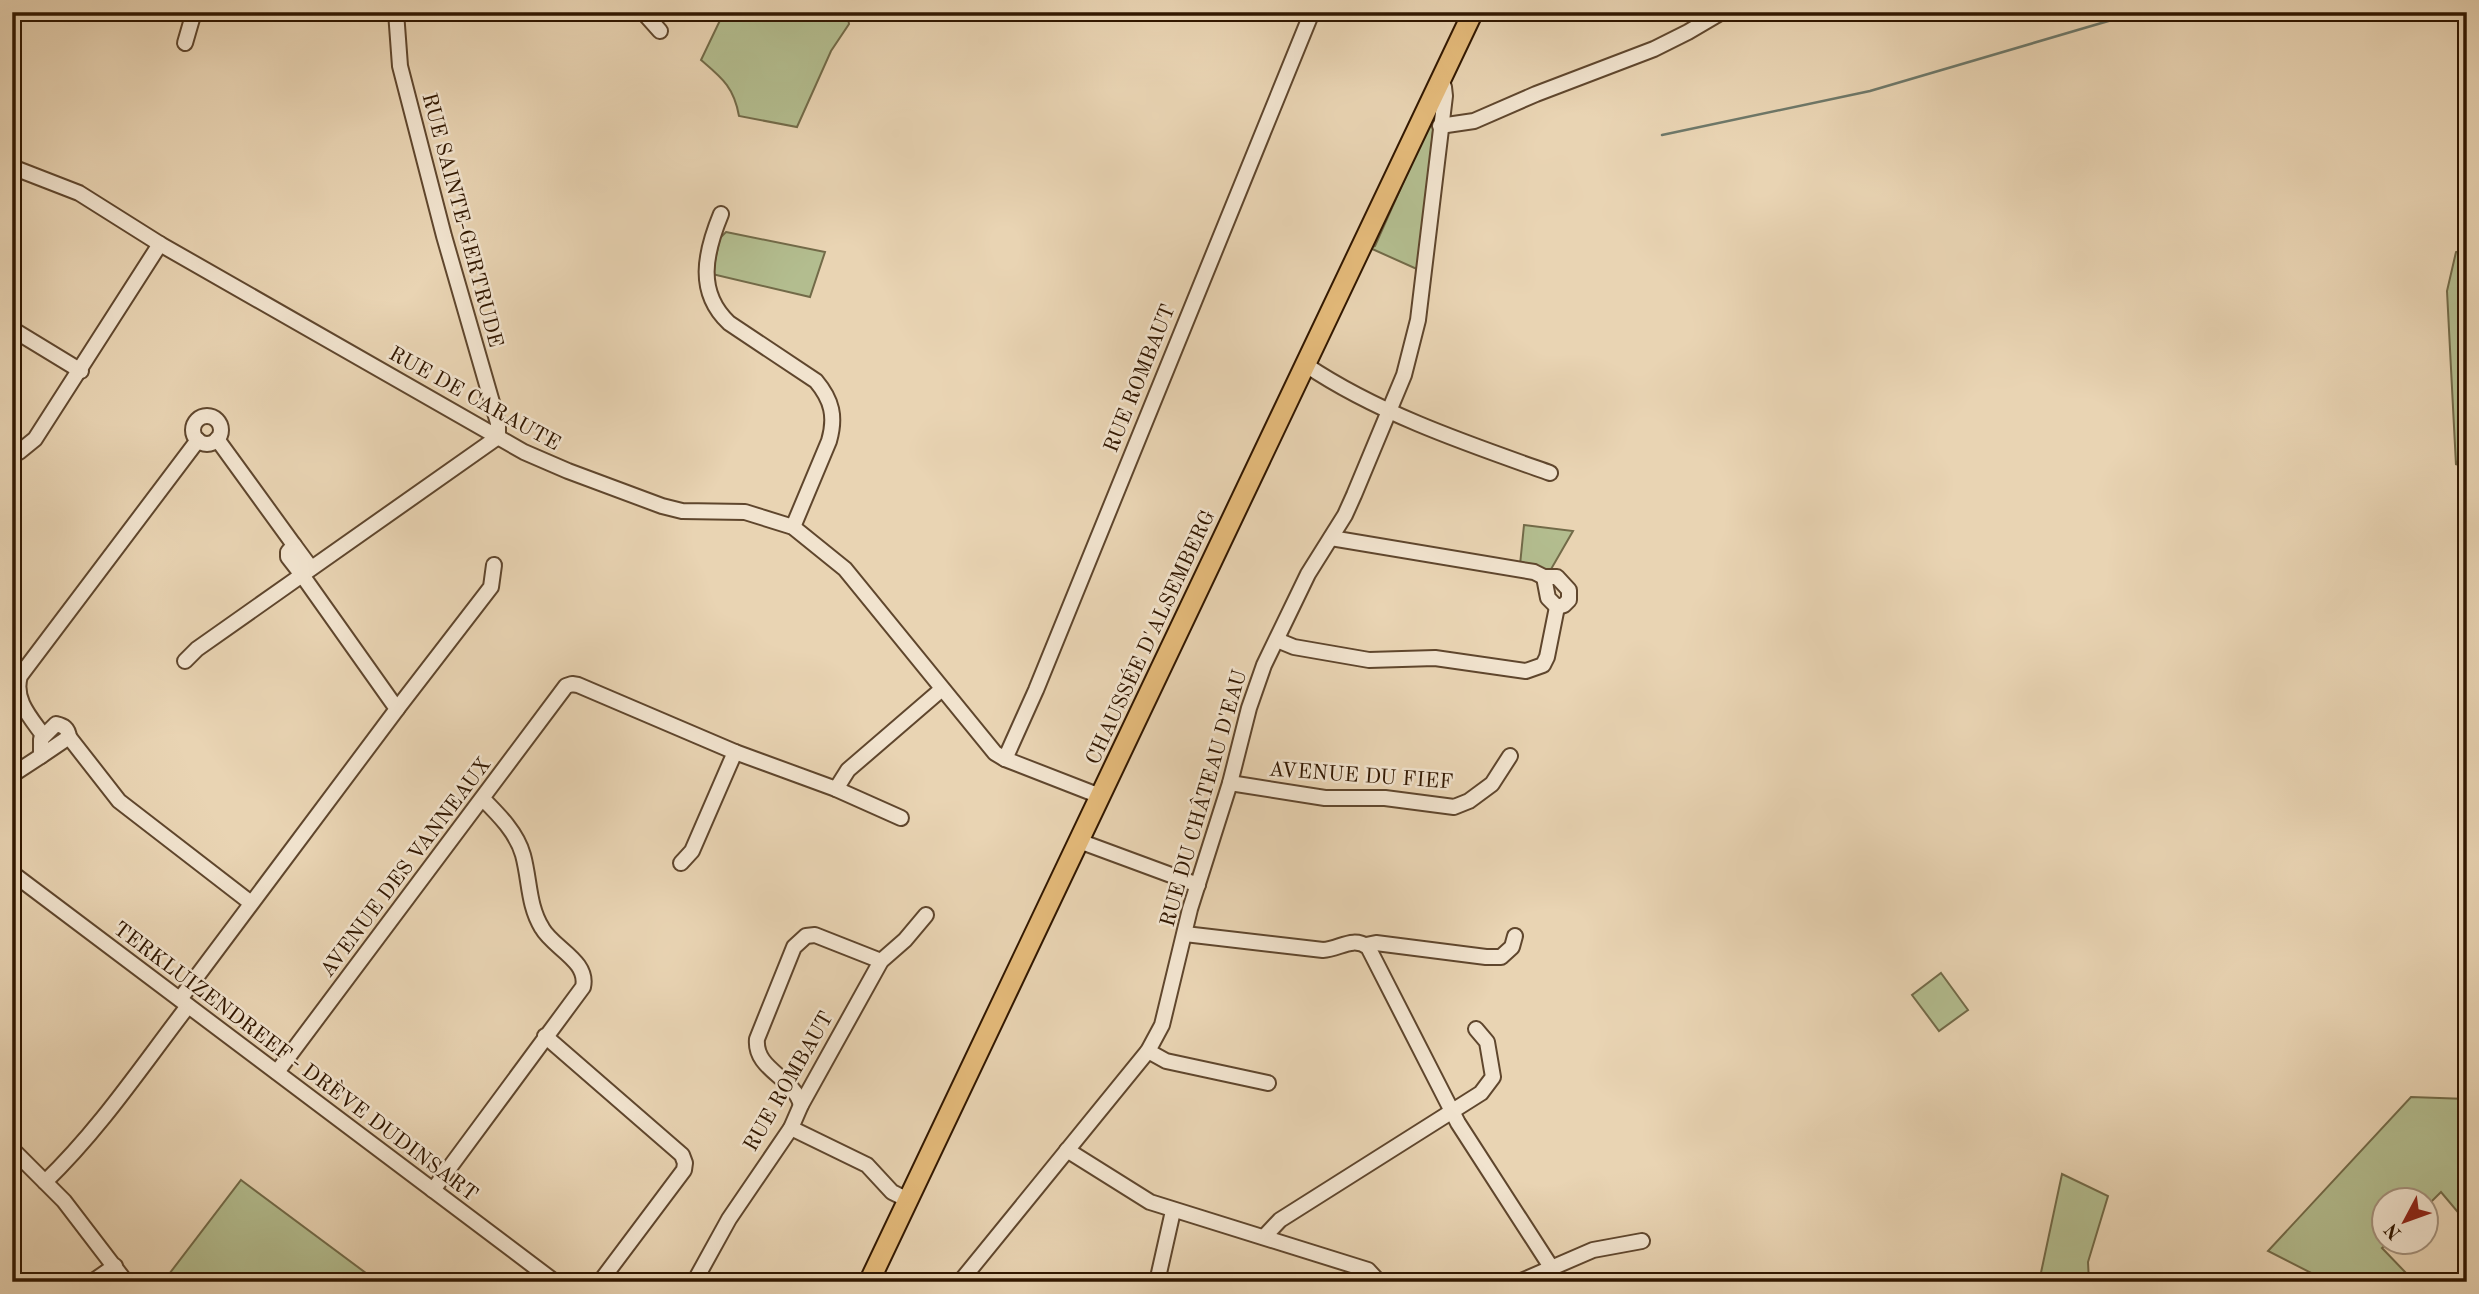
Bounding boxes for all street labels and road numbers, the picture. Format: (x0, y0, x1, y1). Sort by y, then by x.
street label: RUE SAINTE-GERTRUDE (417, 91, 506, 350)
street label: RUE ROMBAUT (1101, 301, 1180, 456)
street label: RUE DE CARAUTE (385, 344, 563, 455)
street label: CHAUSSÉE D'ALSEMBERG (1079, 506, 1220, 768)
street label: RUE DU CHÂTEAU D'EAU (1154, 666, 1251, 929)
street label: AVENUE DES VANNEAUX (317, 754, 496, 981)
street label: AVENUE DU FIEF (1268, 760, 1454, 793)
street label: TERKLUIZENDREEF - DRÈVE DUDINSART (109, 915, 484, 1206)
street label: RUE ROMBAUT (741, 1008, 838, 1155)

